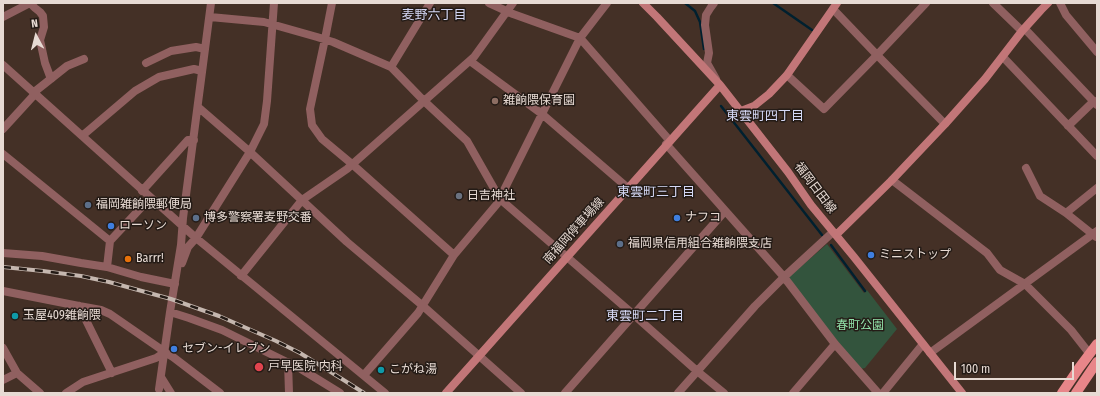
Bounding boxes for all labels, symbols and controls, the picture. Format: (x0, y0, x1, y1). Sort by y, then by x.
district label: 麦野六丁目 (402, 7, 466, 23)
north arrow (16, 16, 56, 56)
text: N (30, 17, 39, 30)
place label: 雑餉隈保育園 (503, 94, 575, 108)
marker: 雑餉隈保育園 (490, 96, 500, 106)
district label: 東雲町四丁目 (726, 108, 804, 124)
street label: 福岡日田線 (791, 160, 839, 216)
district label: 東雲町三丁目 (617, 184, 695, 200)
place label: 日吉神社 (467, 189, 515, 203)
marker: 日吉神社 (454, 191, 464, 201)
street label: 南福岡停車場線 (541, 195, 607, 267)
place label: 福岡雑餉隈郵便局 (96, 198, 192, 212)
marker: 福岡雑餉隈郵便局 (83, 200, 93, 210)
place label: 博多警察署麦野交番 (204, 211, 312, 225)
place label: ナフコ (685, 211, 721, 225)
marker: 博多警察署麦野交番 (191, 213, 201, 223)
marker: ナフコ (672, 213, 682, 223)
place label: ローソン (119, 219, 167, 233)
marker: ローソン (106, 221, 116, 231)
place label: 福岡県信用組合雑餉隈支店 (628, 237, 772, 251)
marker: 福岡県信用組合雑餉隈支店 (615, 239, 625, 249)
place label: ミニストップ (879, 248, 951, 262)
marker: ミニストップ (866, 250, 876, 260)
place label: Barrr! (136, 252, 164, 266)
marker: Barrr! (123, 254, 133, 264)
district label: 東雲町二丁目 (606, 308, 684, 324)
place label: 玉屋409雑餉隈 (23, 309, 101, 323)
marker: 玉屋409雑餉隈 (10, 311, 20, 321)
park label: 春町公園 (836, 319, 884, 333)
place label: セブン-イレブン (182, 342, 270, 356)
marker: セブン-イレブン (169, 344, 179, 354)
scale bar (956, 354, 1076, 380)
place label: 戸早医院 内科 (268, 360, 343, 374)
marker: 戸早医院 内科 (253, 361, 265, 373)
text: 100 m (961, 362, 990, 376)
place label: こがね湯 (389, 363, 437, 377)
marker: こがね湯 (376, 365, 386, 375)

